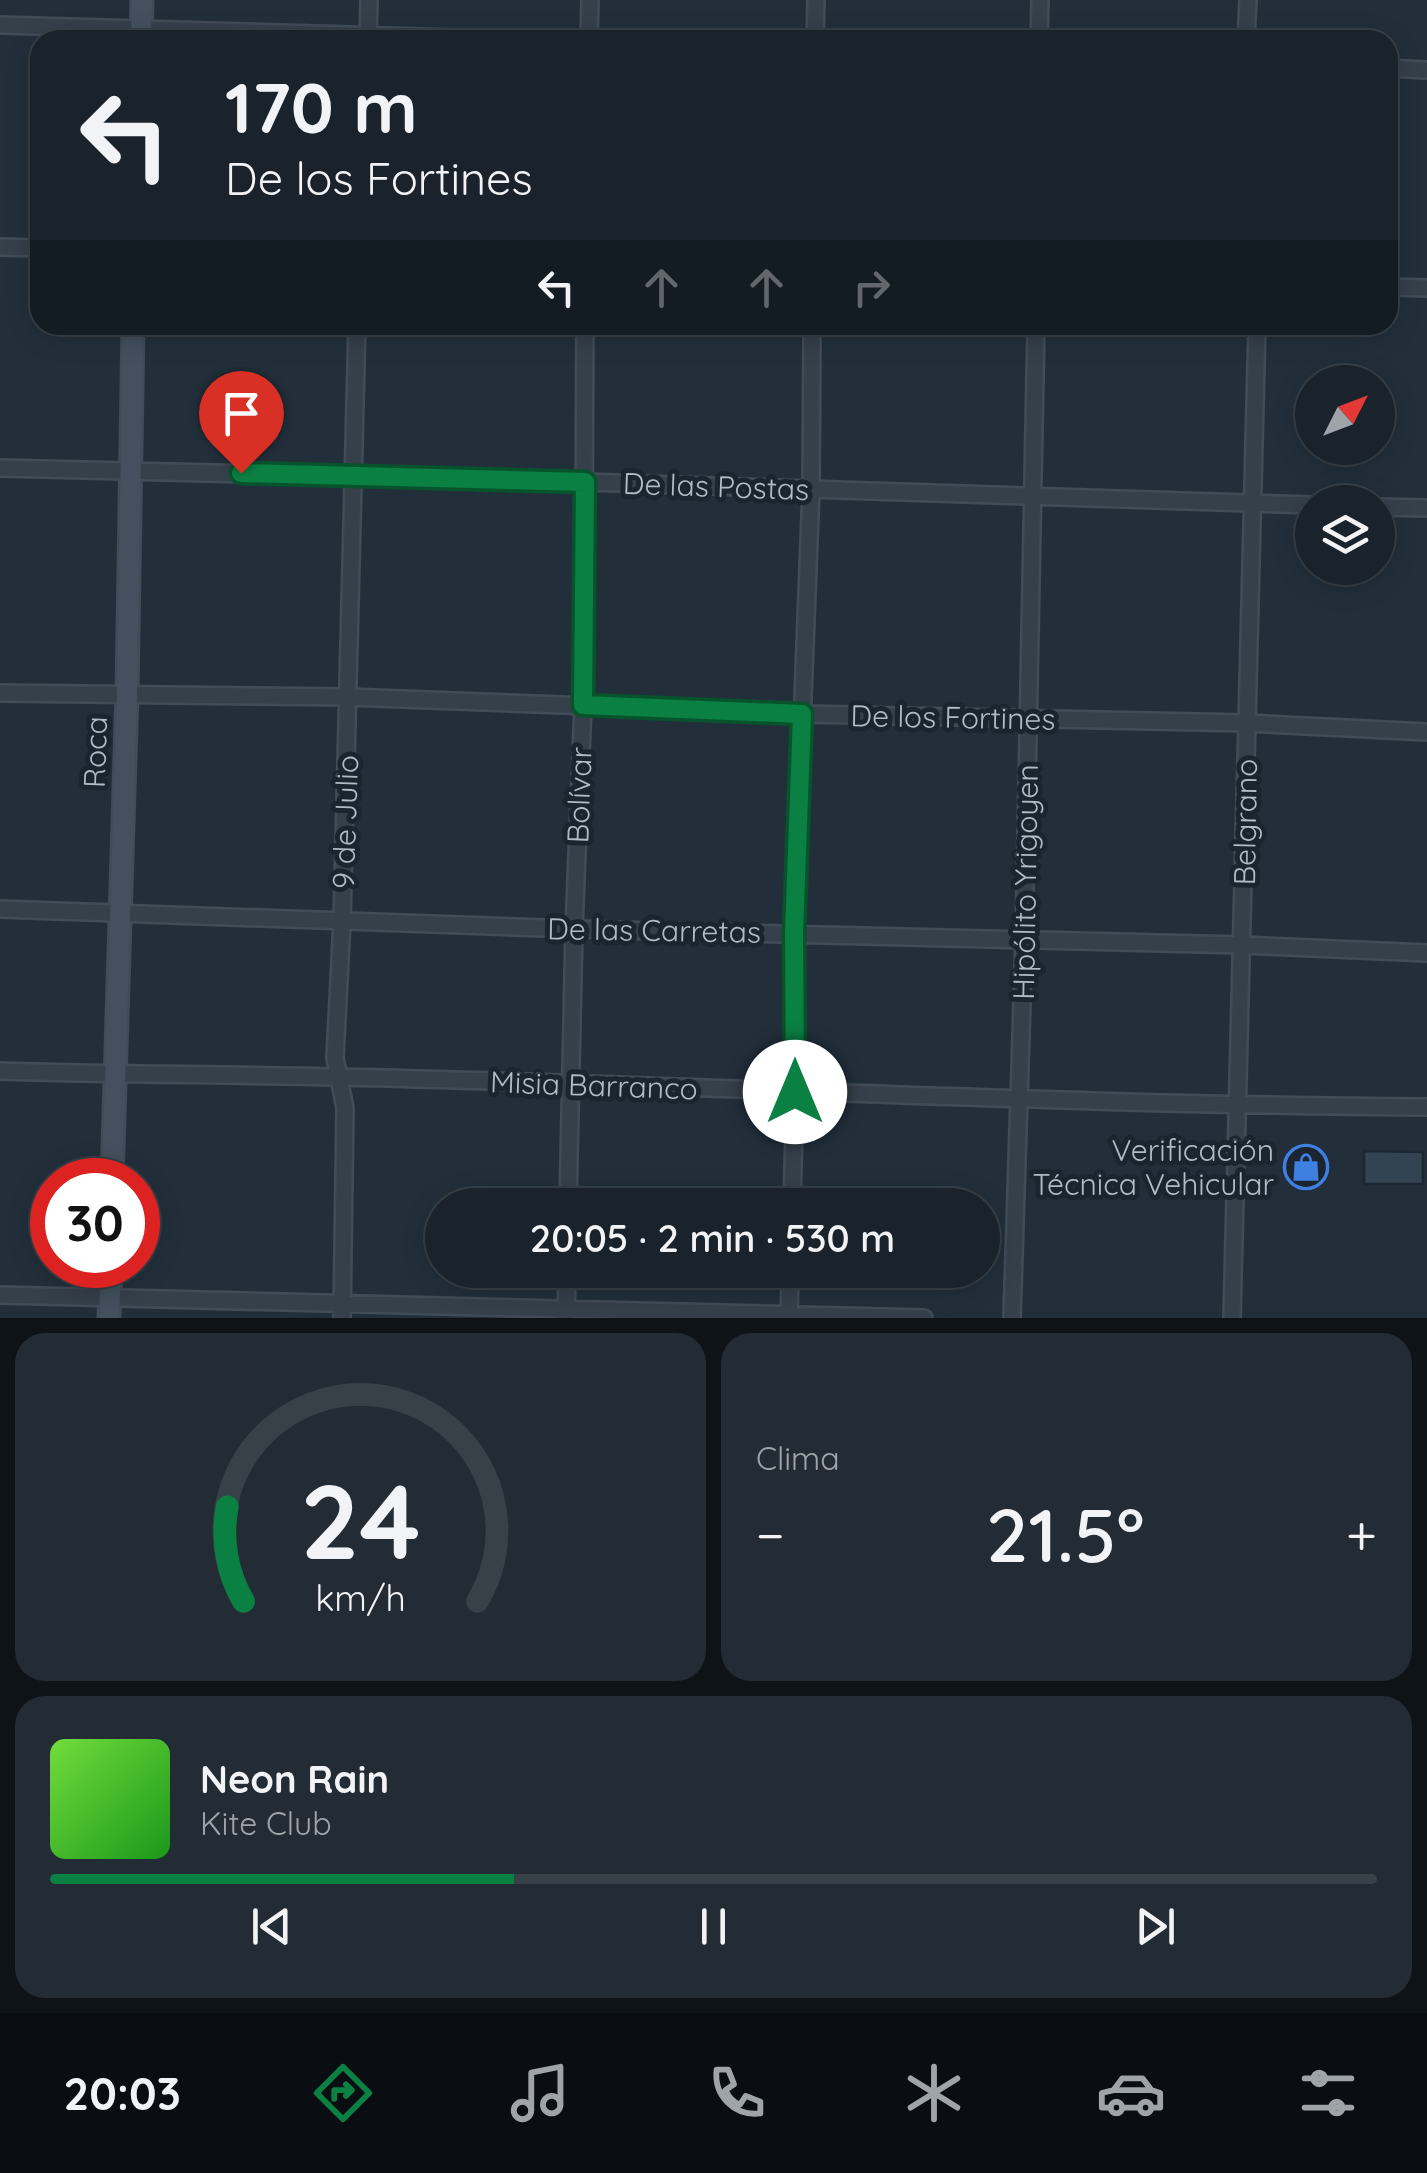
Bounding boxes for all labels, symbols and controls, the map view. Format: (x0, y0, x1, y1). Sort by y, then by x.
text: 170 m (225, 63, 418, 151)
icon: left (60, 70, 190, 200)
text: De los Fortines (225, 150, 533, 206)
icon: left (529, 260, 584, 315)
icon: ahead (634, 260, 689, 315)
icon: ahead (739, 260, 794, 315)
icon: right (844, 260, 899, 315)
north arrow (1295, 365, 1395, 465)
map controls (1295, 365, 1395, 585)
pin (199, 371, 284, 474)
icon: arrive (214, 386, 269, 441)
street label: De las Postas (622, 464, 810, 508)
button: layers (1295, 485, 1395, 585)
street label: De los Fortines (850, 696, 1056, 738)
street label: Roca (75, 715, 115, 789)
street label: Bolívar (558, 746, 600, 844)
street label: 9 de Julio (324, 754, 366, 890)
street label: Belgrano (1225, 758, 1265, 886)
street label: Hipólito Yrigoyen (1004, 764, 1046, 1000)
street label: De las Carretas (547, 909, 761, 951)
position arrow (743, 1040, 847, 1144)
street label: Misia Barranco (490, 1062, 698, 1108)
place label: Verificación Técnica Vehicular (1032, 1131, 1274, 1203)
shop icon: Verificación Técnica Vehicular (1283, 1144, 1329, 1190)
speed limit sign: 30 (30, 1158, 160, 1288)
text: 20:05 · 2 min · 530 m (530, 1214, 895, 1262)
text: Clima (756, 1438, 840, 1478)
text: 24 (300, 1455, 421, 1585)
text: 21.5° (986, 1487, 1144, 1581)
text: − (756, 1500, 785, 1569)
text: + (1346, 1500, 1377, 1569)
text: km/h (315, 1575, 406, 1620)
text: Neon Rain (200, 1755, 389, 1803)
text: Kite Club (200, 1803, 332, 1843)
icon: previous (244, 1899, 299, 1954)
icon: pause (686, 1899, 741, 1954)
icon: next (1128, 1899, 1183, 1954)
icon: directions (308, 2058, 378, 2128)
icon: music (505, 2058, 575, 2128)
icon: phone (702, 2058, 772, 2128)
icon: climate (899, 2058, 969, 2128)
icon: car (1096, 2058, 1166, 2128)
icon: filters (1293, 2058, 1363, 2128)
text: 20:03 (64, 2065, 181, 2121)

